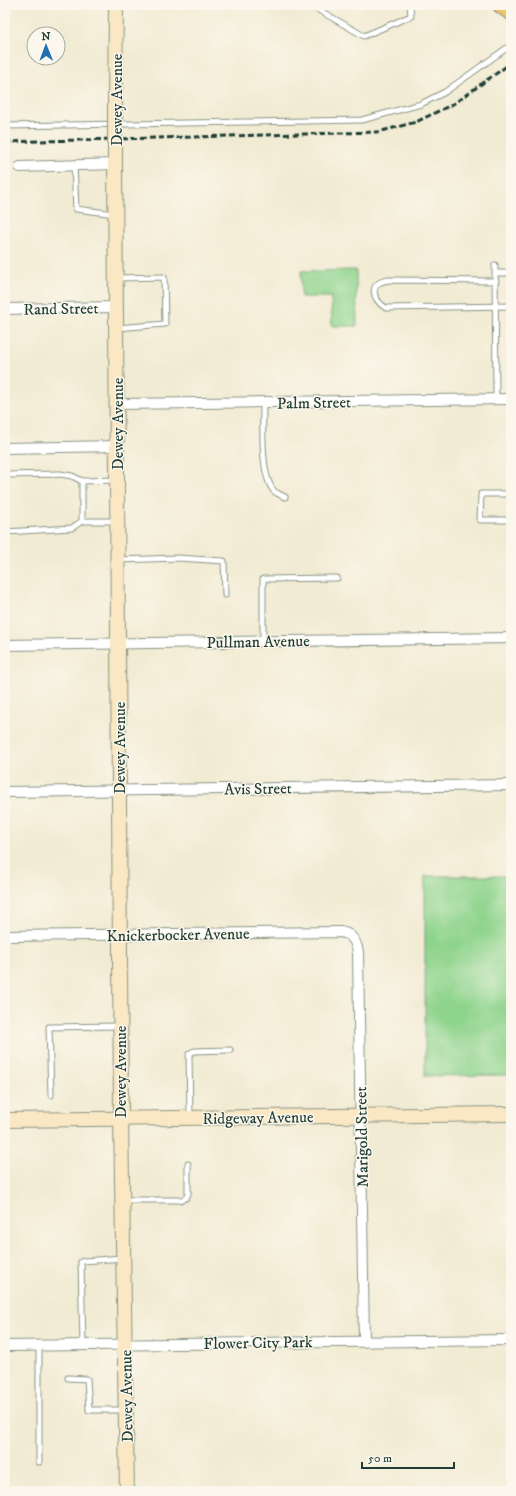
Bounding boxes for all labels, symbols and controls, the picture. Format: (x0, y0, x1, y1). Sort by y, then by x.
north arrow (26, 26, 66, 66)
text: N (41, 30, 50, 44)
street label: Dewey Avenue (107, 53, 127, 146)
street label: Rand Street (23, 298, 99, 320)
street label: Dewey Avenue (108, 377, 128, 470)
street label: Palm Street (277, 392, 351, 414)
street label: Pullman Avenue (206, 631, 310, 653)
street label: Dewey Avenue (110, 701, 130, 794)
street label: Avis Street (224, 778, 292, 800)
street label: Knickerbocker Avenue (106, 924, 250, 946)
street label: Dewey Avenue (111, 1025, 131, 1118)
street label: Marigold Street (351, 1086, 373, 1188)
street label: Ridgeway Avenue (202, 1107, 314, 1129)
street label: Flower City Park (203, 1332, 313, 1354)
street label: Dewey Avenue (116, 1349, 138, 1442)
scale bar (362, 1444, 454, 1470)
text: 50 m (368, 1451, 392, 1466)

